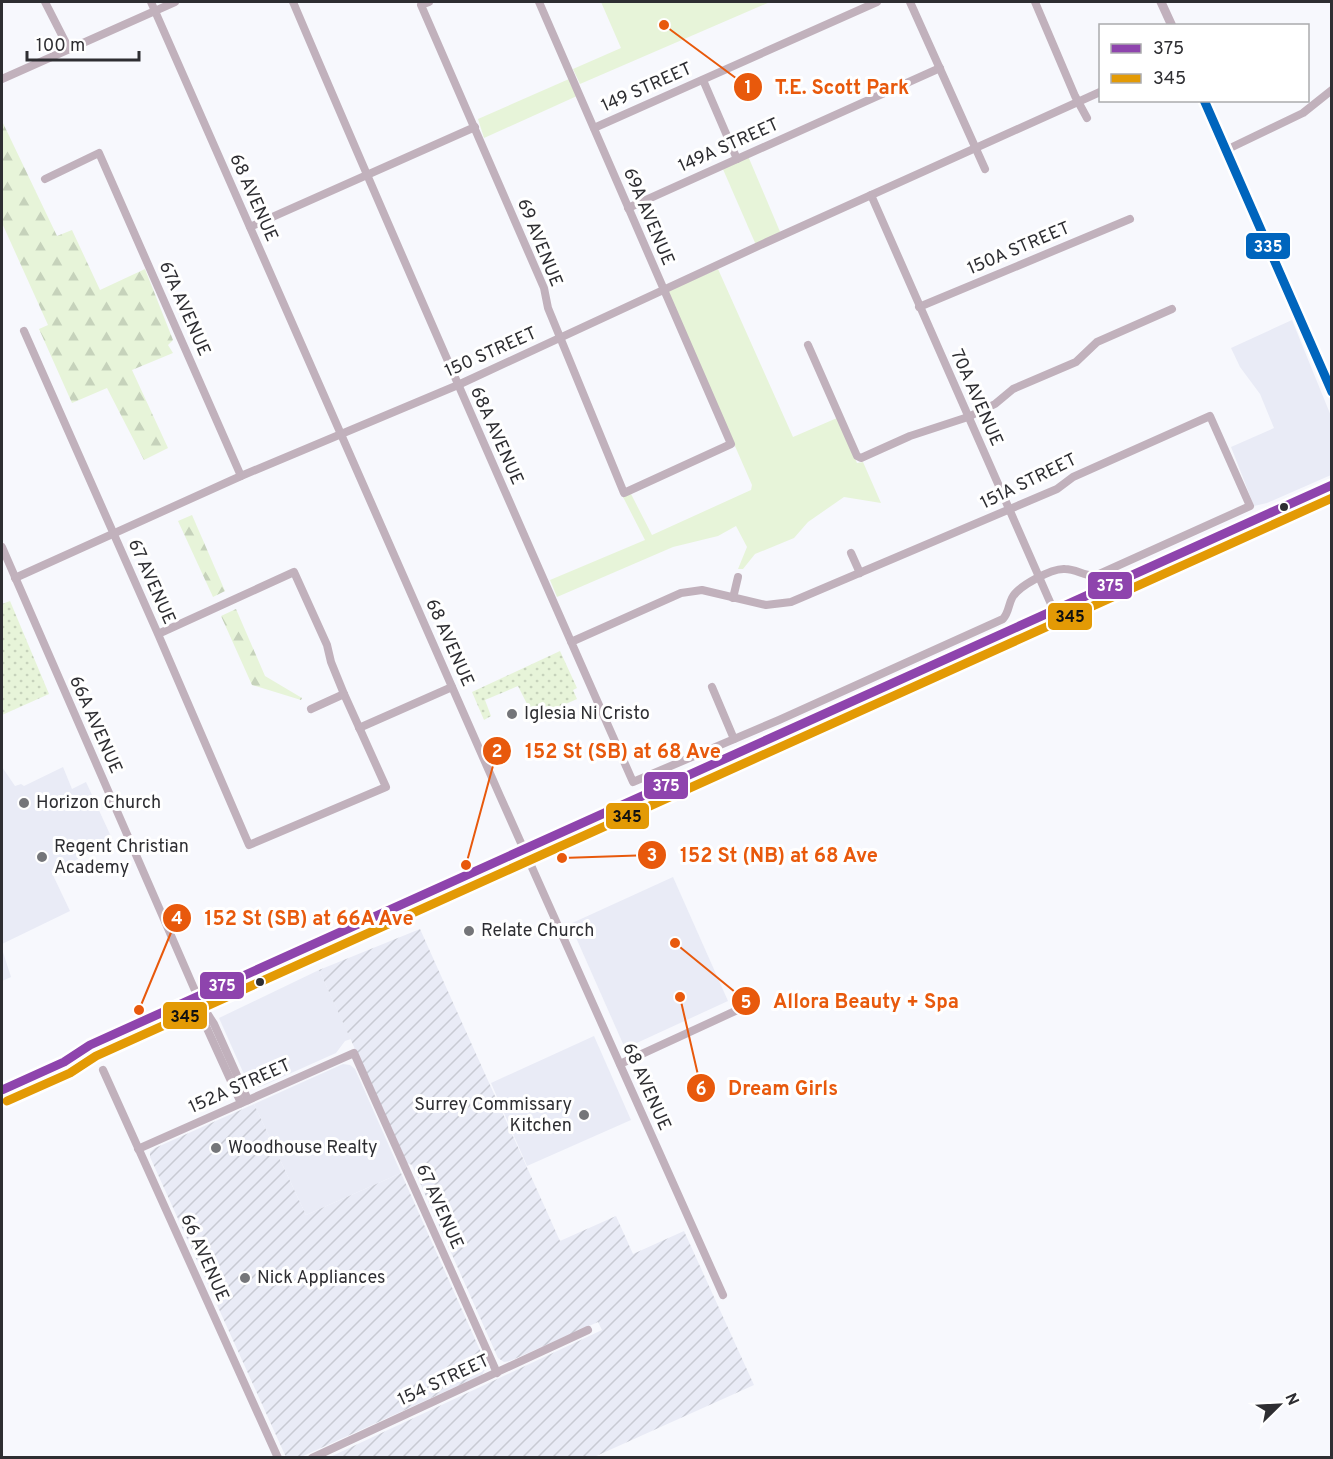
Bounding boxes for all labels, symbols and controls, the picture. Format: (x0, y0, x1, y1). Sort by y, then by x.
scale bar (27, 24, 140, 62)
legend (1099, 24, 1309, 102)
text: 100 m (36, 35, 85, 58)
text: 375 (1153, 38, 1184, 61)
street label: 149 STREET (598, 58, 696, 118)
callout: T.E. Scott Park (733, 68, 921, 106)
text: 345 (1153, 68, 1186, 91)
text: T.E. Scott Park (775, 76, 909, 102)
text: 1 (744, 77, 752, 100)
street label: 149A STREET (675, 114, 783, 178)
street label: 68 AVENUE (223, 150, 283, 246)
street label: 69A AVENUE (617, 165, 679, 269)
street label: 69 AVENUE (511, 196, 567, 290)
street label: 150A STREET (964, 217, 1074, 281)
line badge: 335 (1245, 232, 1291, 260)
text: 335 (1254, 238, 1282, 258)
street label: 67A AVENUE (153, 258, 215, 360)
street label: 150 STREET (441, 322, 541, 384)
street label: 70A AVENUE (944, 346, 1008, 450)
street label: 68A AVENUE (464, 383, 528, 489)
street label: 151A STREET (977, 449, 1081, 515)
unlabelled marker (1278, 501, 1290, 513)
street label: 67 AVENUE (122, 536, 180, 628)
line badge: 375 (1087, 571, 1133, 600)
text: 375 (1096, 577, 1124, 597)
street label: 68 AVENUE (419, 595, 479, 691)
line badge: 345 (1047, 602, 1093, 631)
text: 345 (1055, 608, 1085, 628)
street label: 66A AVENUE (63, 672, 127, 778)
place label: Iglesia Ni Cristo (524, 703, 650, 726)
marker: Iglesia Ni Cristo (505, 707, 519, 721)
callout: 152 St (SB) at 68 Ave (482, 732, 733, 770)
text: 152 St (SB) at 68 Ave (525, 740, 721, 766)
text: 2 (491, 741, 503, 764)
line badge: 375 (643, 771, 689, 800)
text: 375 (652, 777, 680, 797)
place label: Horizon Church (36, 792, 161, 815)
marker: Horizon Church (17, 796, 31, 810)
line badge: 345 (605, 802, 650, 830)
text: 345 (612, 808, 642, 828)
place label: Regent Christian Academy (54, 836, 189, 880)
callout: 152 St (NB) at 68 Ave (637, 836, 890, 874)
text: 152 St (NB) at 68 Ave (680, 844, 878, 870)
text: 3 (647, 845, 657, 868)
marker: Regent Christian Academy (35, 850, 49, 864)
callout: 152 St (SB) at 66A Ave (162, 899, 427, 937)
text: 152 St (SB) at 66A Ave (204, 907, 414, 933)
text: 4 (171, 908, 183, 931)
place label: Relate Church (481, 920, 594, 943)
marker: Relate Church (462, 924, 476, 938)
line badge: 375 (199, 971, 245, 1000)
unlabelled marker (254, 976, 266, 988)
text: 375 (208, 977, 236, 997)
callout: Allora Beauty + Spa (731, 982, 971, 1020)
text: Allora Beauty + Spa (773, 990, 959, 1016)
text: 5 (741, 992, 752, 1015)
line badge: 345 (162, 1001, 208, 1030)
text: 345 (170, 1008, 200, 1028)
street label: 68 AVENUE (616, 1039, 676, 1135)
street label: 152A STREET (185, 1054, 295, 1120)
callout: Dream Girls (686, 1069, 850, 1107)
text: Dream Girls (728, 1077, 838, 1103)
text: 6 (695, 1079, 707, 1102)
place label: Surrey Commissary Kitchen (414, 1094, 572, 1138)
marker: Surrey Commissary Kitchen (577, 1108, 591, 1122)
place label: Woodhouse Realty (228, 1137, 378, 1160)
marker: Woodhouse Realty (209, 1141, 223, 1155)
street label: 67 AVENUE (410, 1161, 468, 1253)
street label: 66 AVENUE (174, 1211, 234, 1305)
place label: Nick Appliances (257, 1267, 385, 1290)
marker: Nick Appliances (238, 1271, 252, 1285)
street label: 154 STREET (395, 1350, 493, 1412)
north arrow (1249, 1375, 1309, 1435)
text: N (1279, 1390, 1302, 1409)

